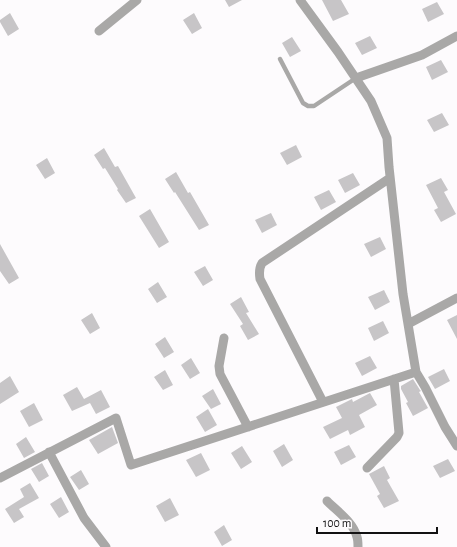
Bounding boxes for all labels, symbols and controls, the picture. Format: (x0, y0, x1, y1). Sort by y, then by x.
scale bar (317, 509, 437, 535)
text: 100 m (323, 517, 351, 529)

